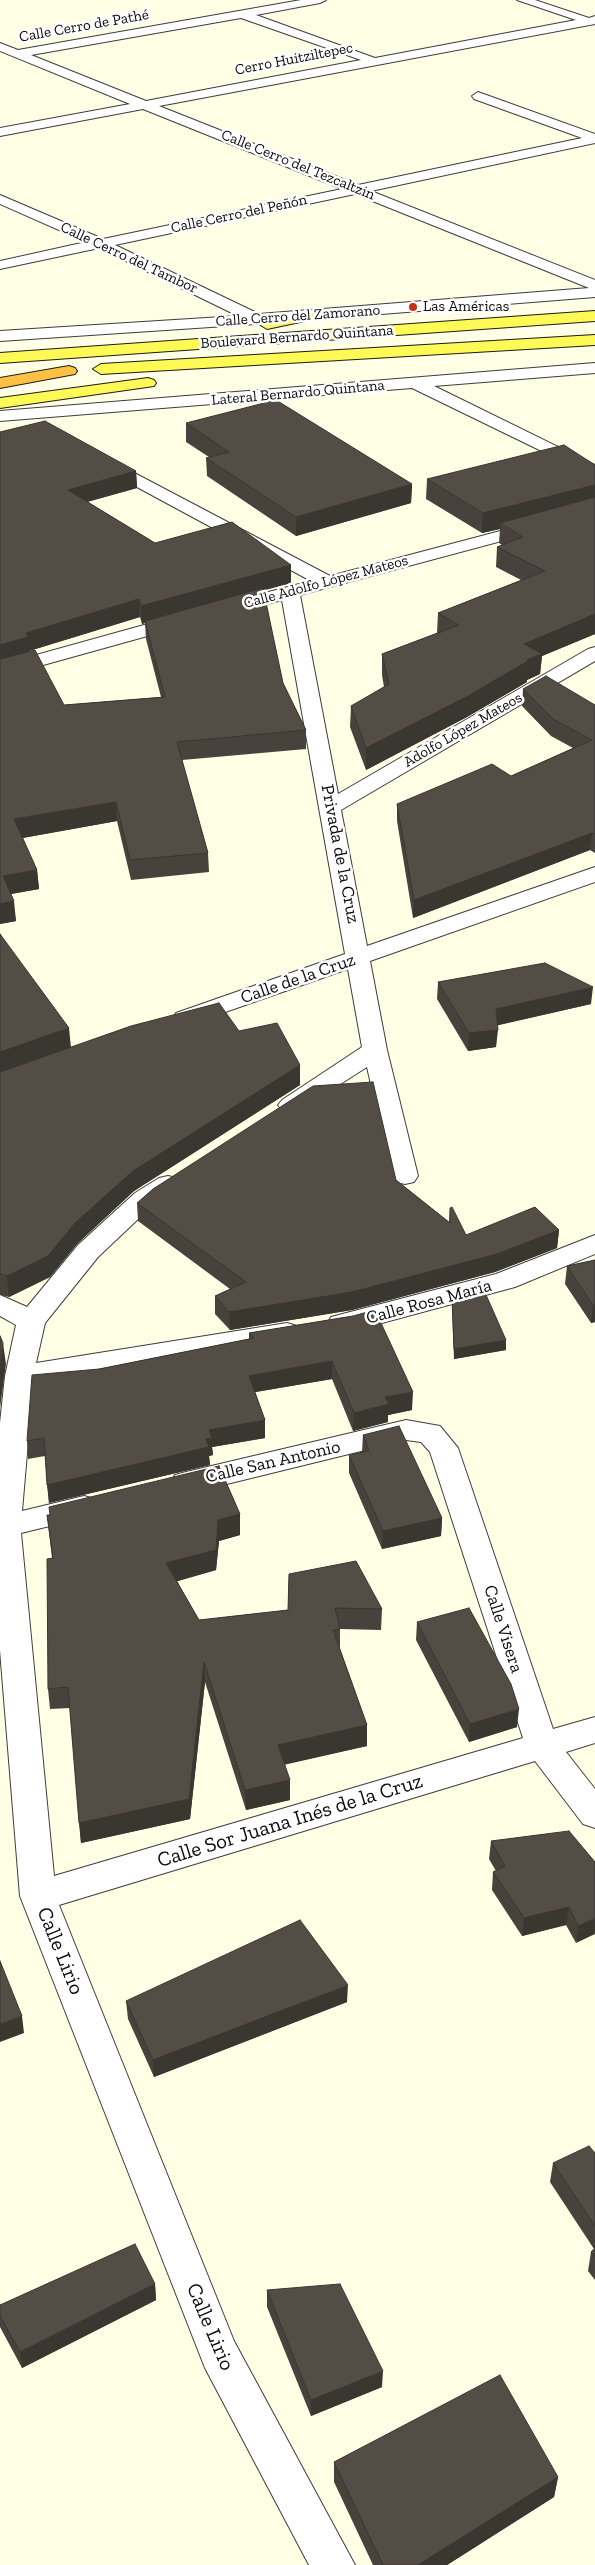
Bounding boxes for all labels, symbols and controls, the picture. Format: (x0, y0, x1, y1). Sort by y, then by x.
street label: Calle Cerro de Pathé (18, 6, 150, 46)
street label: Cerro Huitziltepec (234, 39, 354, 79)
street label: Calle Cerro del Tezcaltzin (218, 126, 378, 204)
street label: Calle Cerro del Peñón (169, 191, 309, 237)
street label: Calle Cerro del Tambor (57, 218, 201, 298)
place label: Las Américas (423, 298, 509, 316)
street label: Calle Cerro del Zamorano (215, 301, 381, 331)
marker: Las Américas (407, 301, 419, 313)
street label: Boulevard Bernardo Quintana (200, 321, 394, 353)
street label: Lateral Bernardo Quintana (211, 376, 385, 410)
street label: Calle Adolfo López Mateos (242, 551, 410, 613)
street label: Adolfo López Mateos (400, 689, 526, 771)
street label: Privada de la Cruz (316, 783, 364, 925)
street label: Calle de la Cruz (238, 949, 358, 1009)
street label: Calle Rosa María (364, 1275, 494, 1329)
street label: Calle San Antonio (204, 1436, 342, 1488)
street label: Calle Visera (479, 1582, 527, 1676)
street label: Calle Sor Juana Inés de la Cruz (154, 1769, 426, 1873)
street label: Calle Lirio (31, 1903, 89, 1999)
street label: Calle Lirio (180, 2280, 240, 2374)

